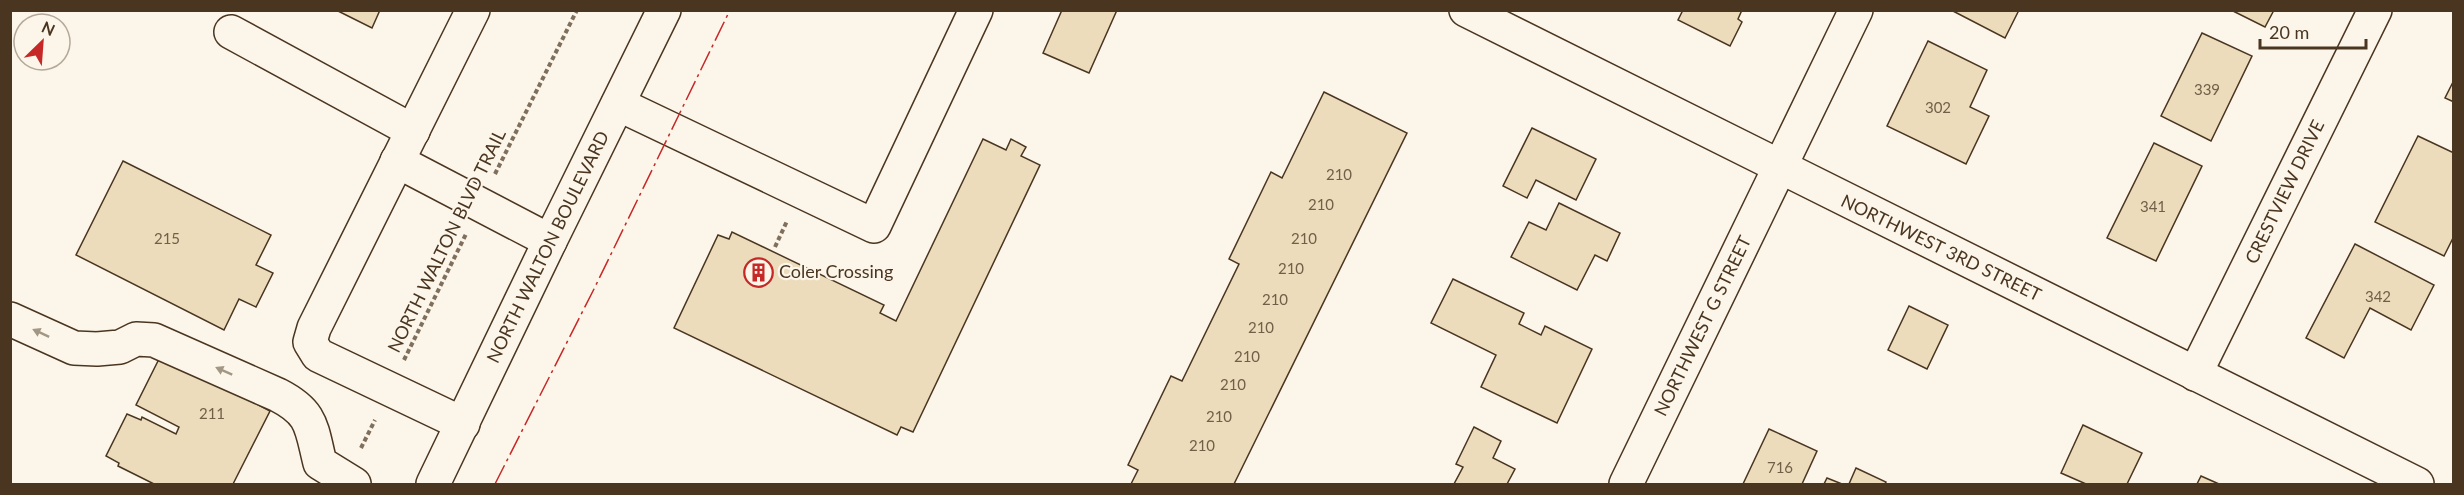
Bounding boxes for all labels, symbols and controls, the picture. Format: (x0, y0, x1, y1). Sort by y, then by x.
north arrow (12, 12, 72, 72)
scale bar (2260, 12, 2366, 50)
text: N (39, 17, 58, 39)
text: 20 m (2269, 21, 2309, 43)
house number: 339 (2194, 80, 2220, 98)
house number: 302 (1925, 98, 1951, 116)
street label: CRESTVIEW DRIVE (2240, 116, 2328, 267)
street label: NORTH WALTON BLVD TRAIL (382, 125, 510, 356)
street label: NORTH WALTON BOULEVARD (481, 127, 613, 366)
house number: 210 (1326, 165, 1352, 183)
street label: NORTHWEST 3RD STREET (1838, 189, 2045, 305)
house number: 210 (1308, 195, 1334, 213)
house number: 341 (2140, 197, 2166, 215)
house number: 215 (154, 229, 180, 247)
house number: 210 (1291, 229, 1317, 247)
street label: NORTHWEST G STREET (1649, 232, 1755, 419)
building icon: Coler Crossing (742, 256, 774, 288)
house number: 210 (1278, 259, 1304, 277)
place label: Coler Crossing (779, 260, 893, 282)
house number: 342 (2365, 287, 2391, 305)
house number: 210 (1262, 290, 1288, 308)
house number: 210 (1248, 318, 1274, 336)
one-way arrow (33, 328, 50, 337)
house number: 210 (1234, 347, 1260, 365)
one-way arrow (216, 367, 233, 376)
house number: 210 (1220, 375, 1246, 393)
house number: 211 (199, 404, 225, 422)
house number: 210 (1206, 407, 1232, 425)
house number: 210 (1189, 436, 1215, 454)
house number: 716 (1767, 458, 1793, 476)

